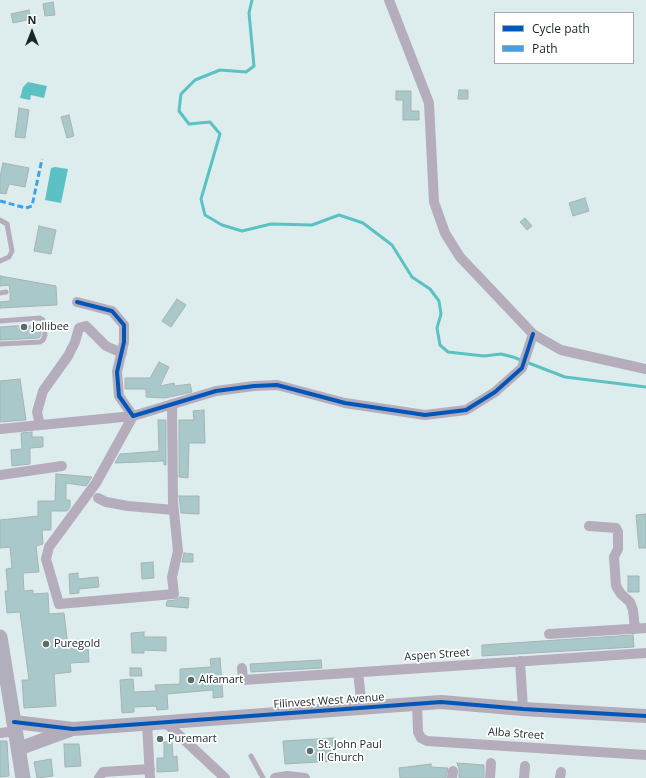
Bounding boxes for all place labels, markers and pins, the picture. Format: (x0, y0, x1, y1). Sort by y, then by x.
place label: Jollibee (32, 320, 69, 334)
marker: Jollibee (19, 322, 29, 332)
place label: Puregold (54, 637, 100, 651)
marker: Puregold (41, 639, 51, 649)
place label: Alfamart (199, 673, 243, 687)
marker: Alfamart (186, 675, 196, 685)
place label: Puremart (168, 732, 217, 746)
marker: Puremart (155, 734, 165, 744)
place label: St. John Paul II Church (318, 738, 382, 764)
marker: St. John Paul II Church (305, 746, 315, 756)

